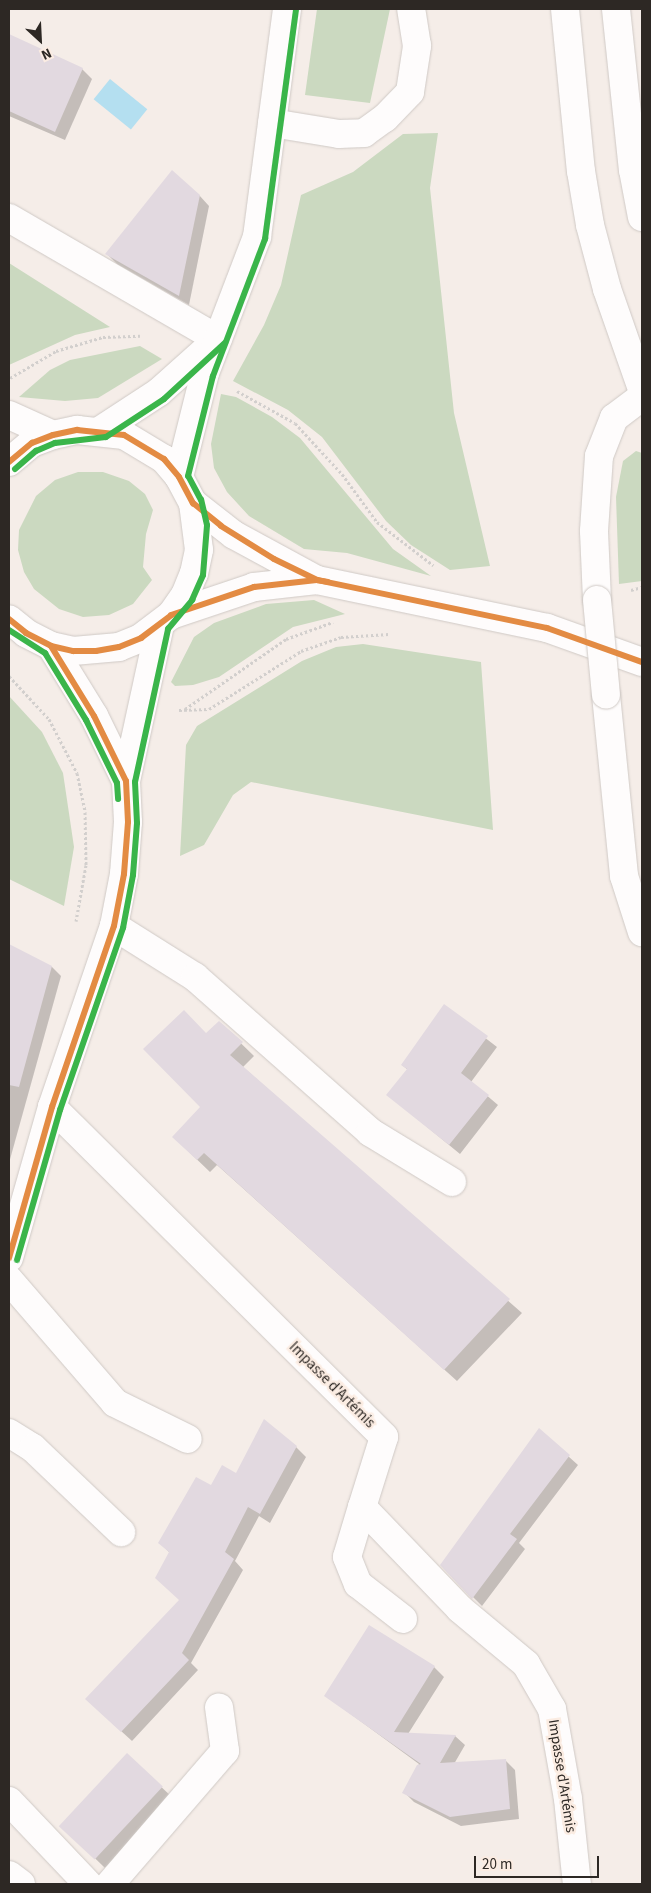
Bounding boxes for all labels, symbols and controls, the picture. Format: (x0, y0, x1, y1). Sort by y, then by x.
north arrow (15, 15, 65, 65)
text: N (38, 43, 55, 65)
street label: Impasse d'Artémis (285, 1338, 379, 1432)
street label: Impasse d'Artémis (544, 1718, 580, 1834)
scale bar (476, 1846, 601, 1878)
text: 20 m (482, 1854, 512, 1875)

